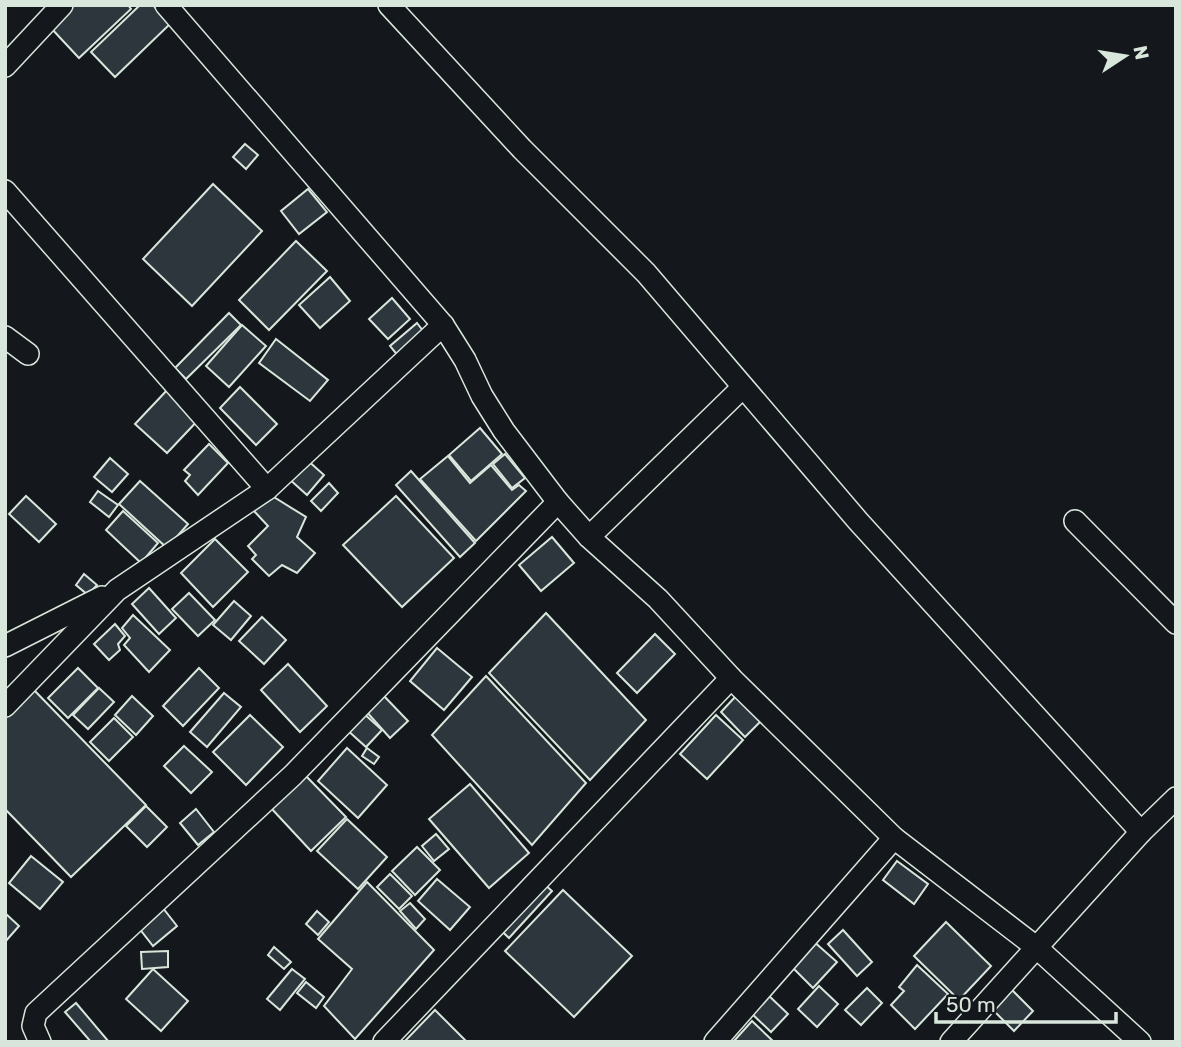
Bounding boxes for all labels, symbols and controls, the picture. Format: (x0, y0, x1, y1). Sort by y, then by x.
north arrow (1090, 21, 1160, 91)
text: N (1128, 43, 1154, 62)
scale bar (936, 981, 1116, 1025)
text: 50 m (946, 992, 996, 1017)

